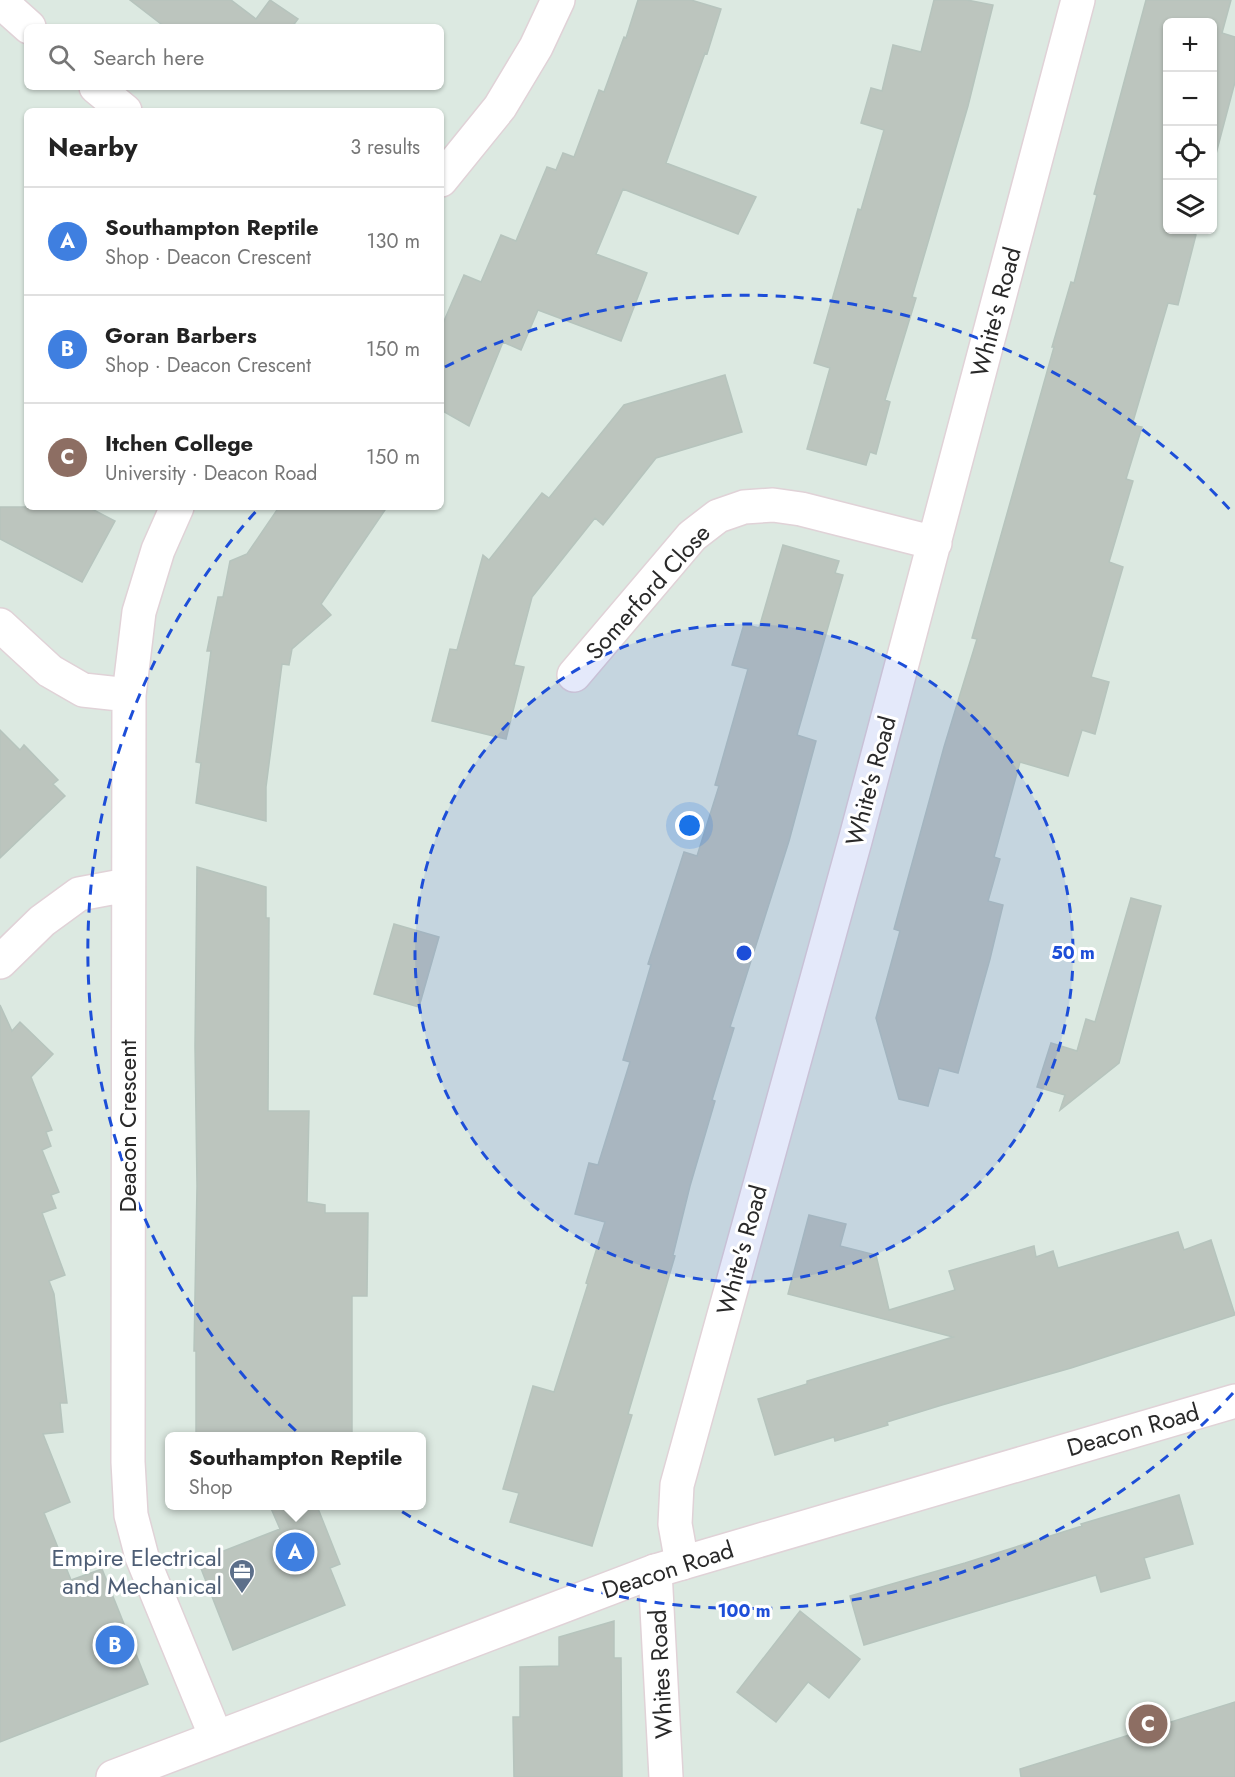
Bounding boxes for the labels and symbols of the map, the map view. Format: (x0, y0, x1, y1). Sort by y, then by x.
street label: White's Road (961, 243, 1030, 381)
street label: Somerford Close (577, 516, 718, 667)
street label: White's Road (836, 712, 905, 850)
your location (675, 811, 704, 840)
text: 50 m (1051, 940, 1095, 966)
centre of rings (734, 943, 754, 963)
street label: Deacon Crescent (110, 1039, 145, 1213)
street label: White's Road (707, 1181, 776, 1319)
street label: Deacon Road (1062, 1394, 1203, 1465)
pin: A (276, 1530, 314, 1574)
street label: Deacon Road (598, 1532, 738, 1607)
place label: Empire Electrical and Mechanical (51, 1540, 222, 1603)
office icon: Empire Electrical and Mechanical (227, 1557, 257, 1595)
text: 100 m (717, 1598, 771, 1624)
street label: Whites Road (640, 1609, 681, 1740)
pin: B (96, 1622, 134, 1668)
pin: C (1128, 1702, 1168, 1746)

